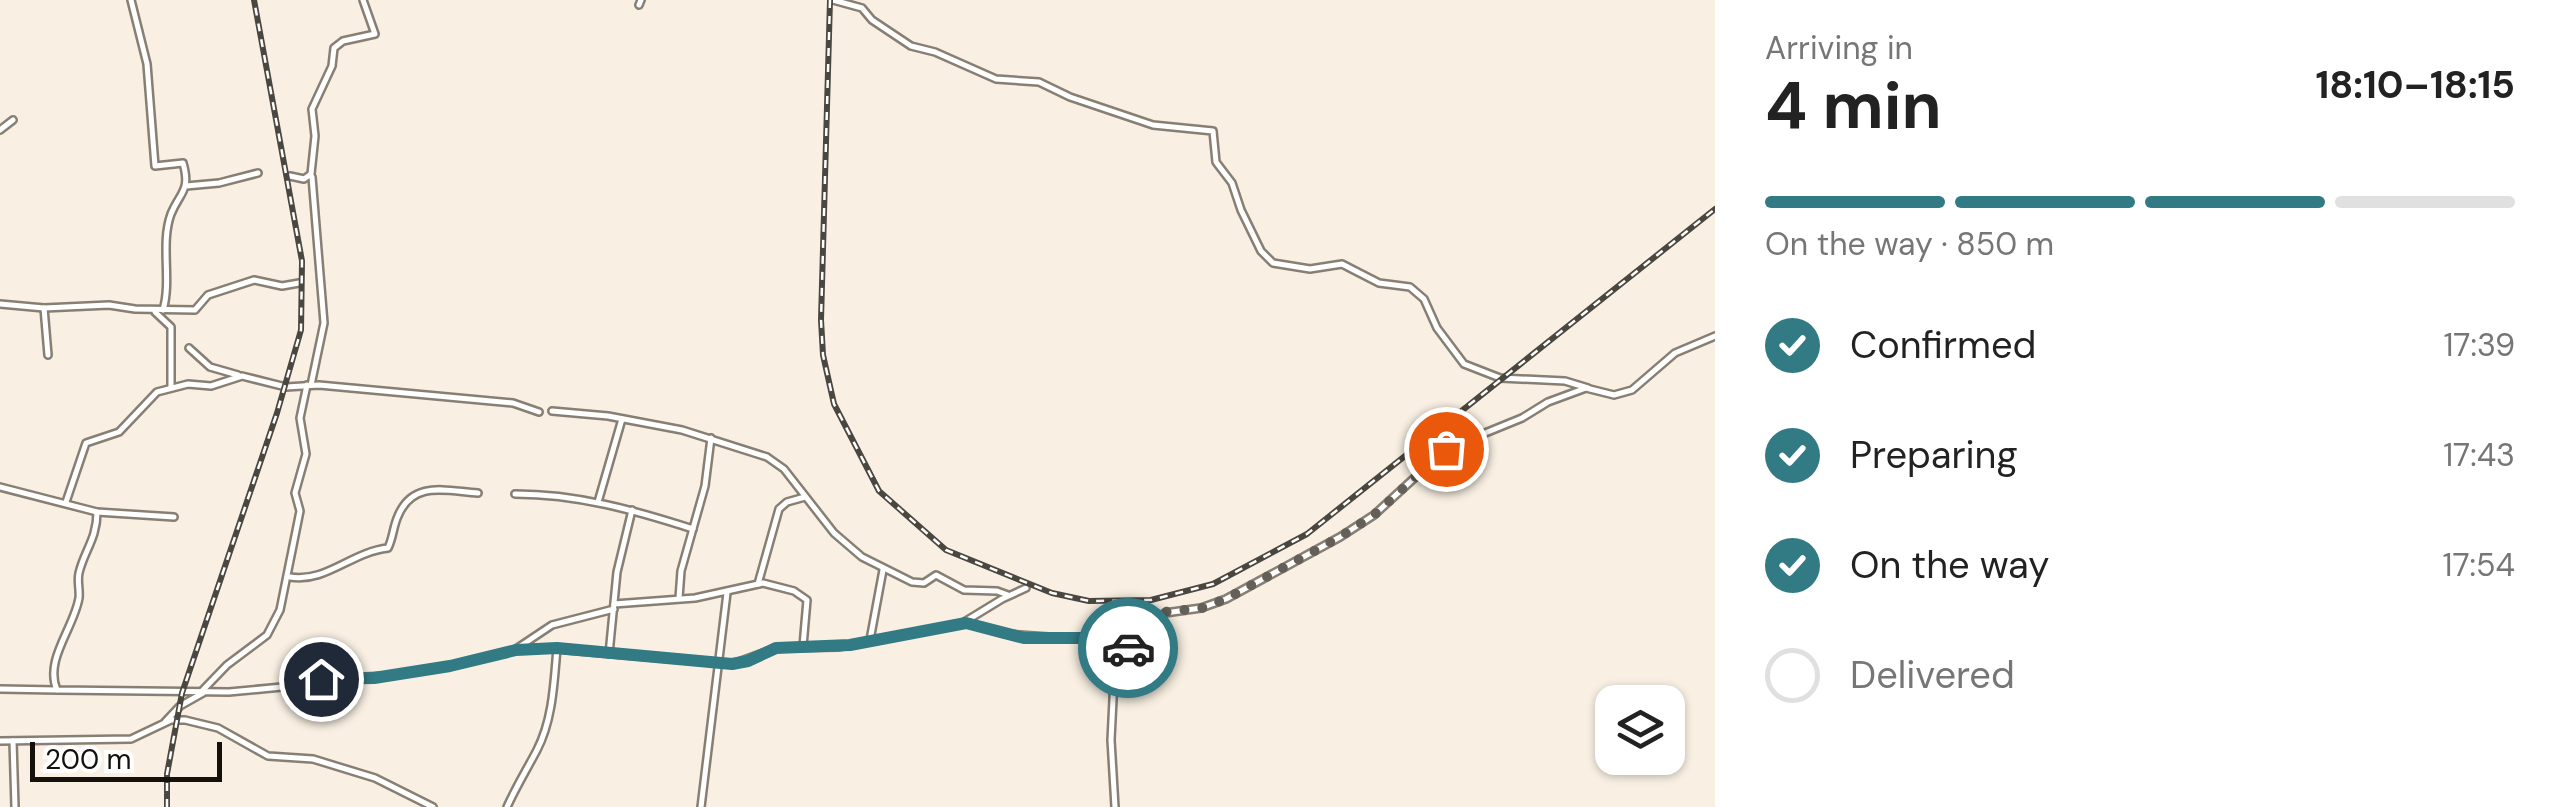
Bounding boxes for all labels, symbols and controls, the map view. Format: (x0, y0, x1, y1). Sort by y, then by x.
text: Arriving in (1765, 27, 1913, 69)
text: 18:10–18:15 (2315, 60, 2515, 110)
text: 4 min (1765, 64, 1942, 148)
text: On the way · 850 m (1765, 223, 2054, 265)
icon: check (1765, 318, 1820, 373)
text: Confirmed (1850, 320, 2036, 370)
text: 17:39 (2443, 324, 2515, 366)
pin (1404, 407, 1489, 492)
icon: bag (1419, 422, 1474, 477)
icon: check (1765, 428, 1820, 483)
text: Preparing (1850, 430, 2018, 480)
text: 17:43 (2443, 434, 2515, 476)
icon: check (1765, 538, 1820, 593)
text: On the way (1850, 540, 2049, 590)
text: 17:54 (2443, 544, 2515, 586)
courier (1078, 598, 1178, 698)
icon: car (1101, 621, 1156, 676)
pin (279, 637, 364, 722)
text: Delivered (1850, 650, 2015, 700)
icon: home (294, 652, 349, 707)
map controls (1595, 685, 1685, 775)
button: layers (1595, 685, 1685, 775)
scale bar (30, 737, 222, 782)
text: 200 m (45, 741, 132, 778)

